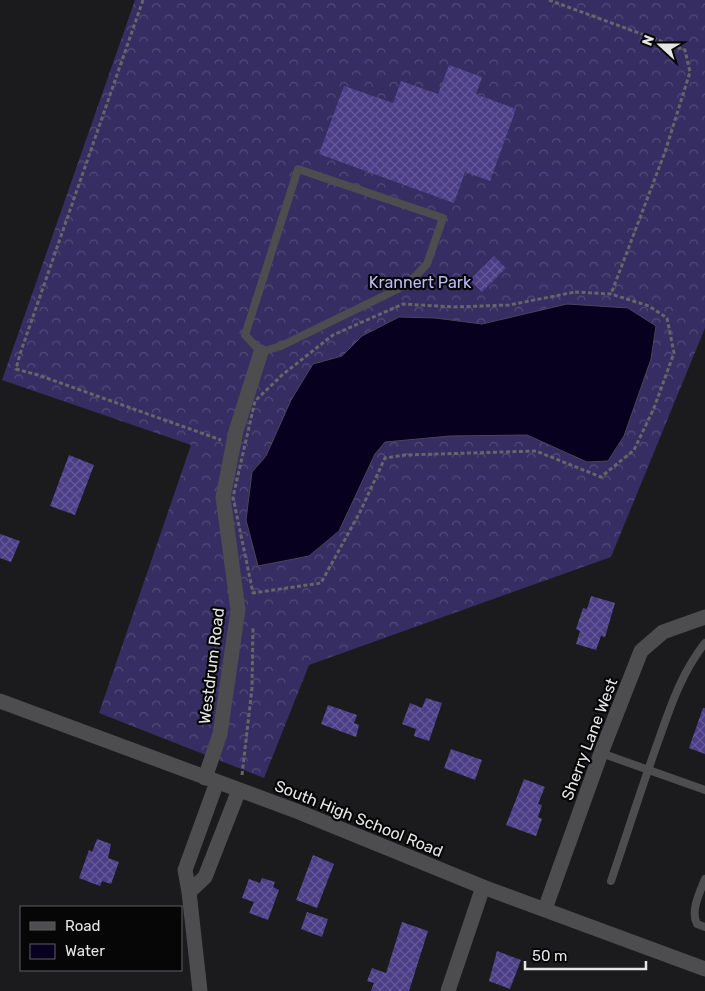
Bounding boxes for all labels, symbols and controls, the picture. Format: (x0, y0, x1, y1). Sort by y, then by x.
north arrow (635, 20, 685, 70)
text: N (639, 33, 658, 48)
park label: Krannert Park (369, 273, 472, 292)
street label: Westdrum Road (195, 607, 228, 725)
street label: Sherry Lane West (557, 675, 621, 803)
street label: South High School Road (272, 776, 446, 861)
legend (20, 906, 182, 971)
text: Road (65, 917, 101, 935)
scale bar (525, 938, 646, 970)
text: Water (65, 942, 105, 960)
text: 50 m (532, 947, 567, 965)

